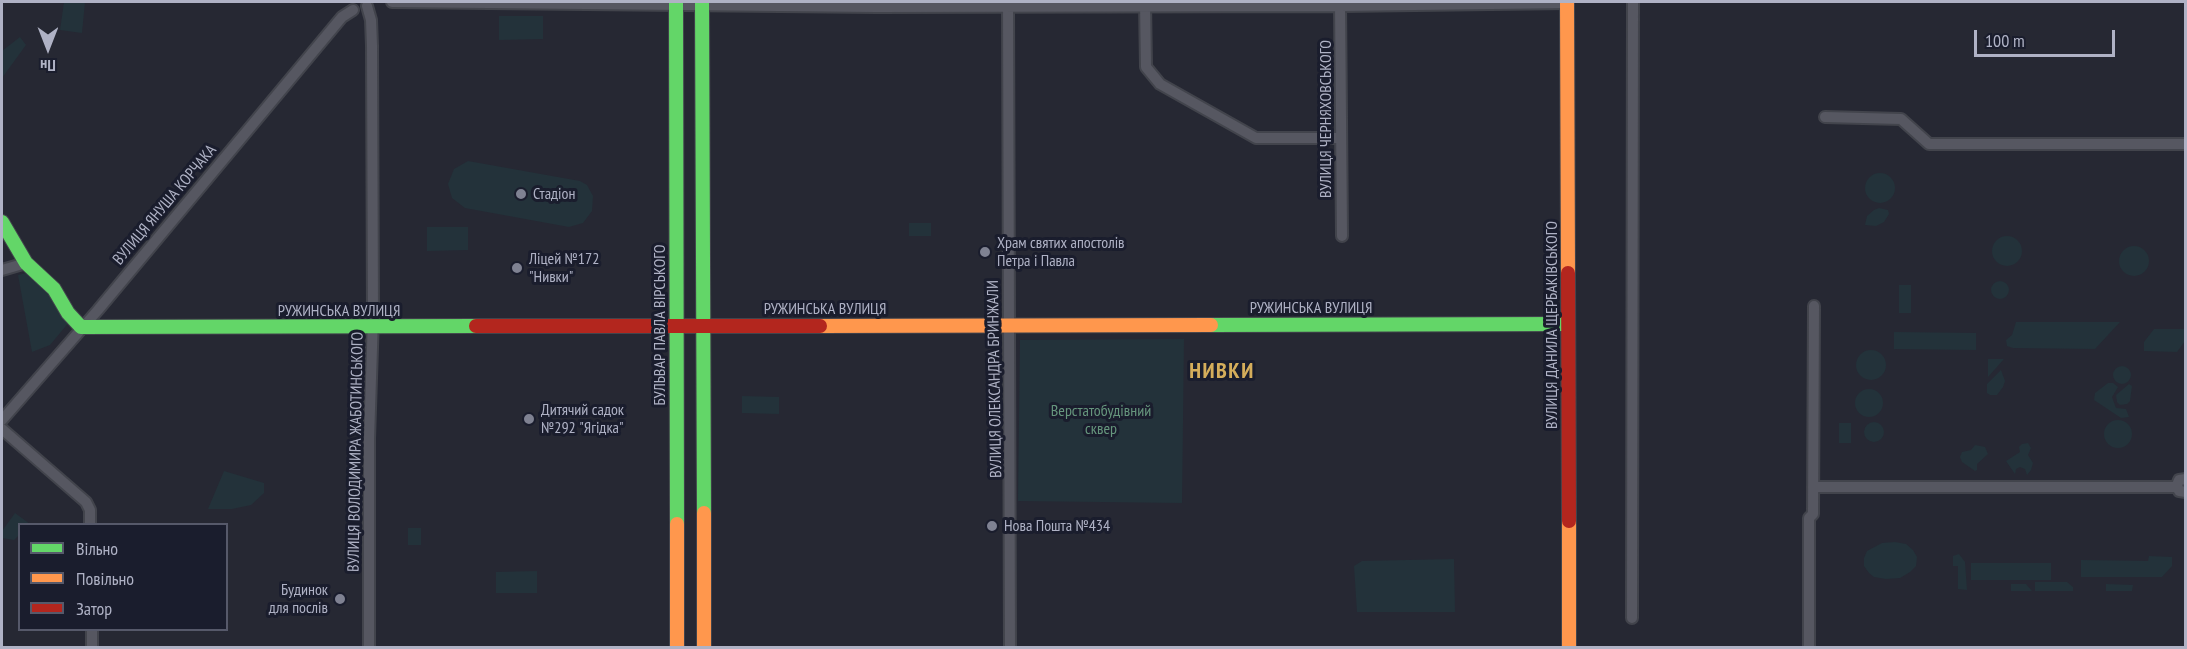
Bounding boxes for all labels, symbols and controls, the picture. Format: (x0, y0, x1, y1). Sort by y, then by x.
north arrow (18, 18, 78, 78)
scale bar (1977, 18, 2118, 56)
text: 100 m (1985, 29, 2025, 52)
street label: ВУЛИЦЯ ЧЕРНЯХОВСЬКОГО (1316, 40, 1336, 198)
text: Пн (40, 56, 56, 76)
street label: ВУЛИЦЯ ЯНУША КОРЧАКА (109, 141, 221, 269)
place label: Стадіон (533, 184, 575, 204)
marker: Стадіон (514, 187, 528, 201)
street label: ВУЛИЦЯ ДАНИЛА ЩЕРБАКІВСЬКОГО (1542, 221, 1562, 429)
place label: Храм святих апостолів Петра і Павла (997, 233, 1125, 271)
street label: БУЛЬВАР ПАВЛА ВІРСЬКОГО (650, 244, 670, 406)
marker: Храм святих апостолів Петра і Павла (978, 245, 992, 259)
place label: Ліцей №172 "Нивки" (529, 249, 599, 287)
marker: Ліцей №172 "Нивки" (510, 261, 524, 275)
street label: ВУЛИЦЯ ОЛЕКСАНДРА БРИНЖАЛИ (984, 280, 1006, 478)
street label: РУЖИНСЬКА ВУЛИЦЯ (1250, 298, 1372, 318)
street label: РУЖИНСЬКА ВУЛИЦЯ (764, 299, 886, 319)
street label: РУЖИНСЬКА ВУЛИЦЯ (278, 301, 400, 321)
street label: ВУЛИЦЯ ВОЛОДИМИРА ЖАБОТИНСЬКОГО (344, 332, 368, 572)
district label: НИВКИ (1189, 359, 1255, 385)
place label: Дитячий садок №292 "Ягідка" (541, 400, 624, 438)
park label: Верстатобудівний сквер (1051, 401, 1151, 439)
marker: Дитячий садок №292 "Ягідка" (522, 412, 536, 426)
place label: Нова Пошта №434 (1004, 516, 1110, 536)
marker: Нова Пошта №434 (985, 519, 999, 533)
legend (18, 523, 228, 631)
text: Вільно (76, 537, 118, 560)
text: Повільно (76, 567, 134, 590)
place label: Будинок для послів (269, 580, 328, 618)
marker: Будинок для послів (333, 592, 347, 606)
text: Затор (76, 597, 112, 620)

